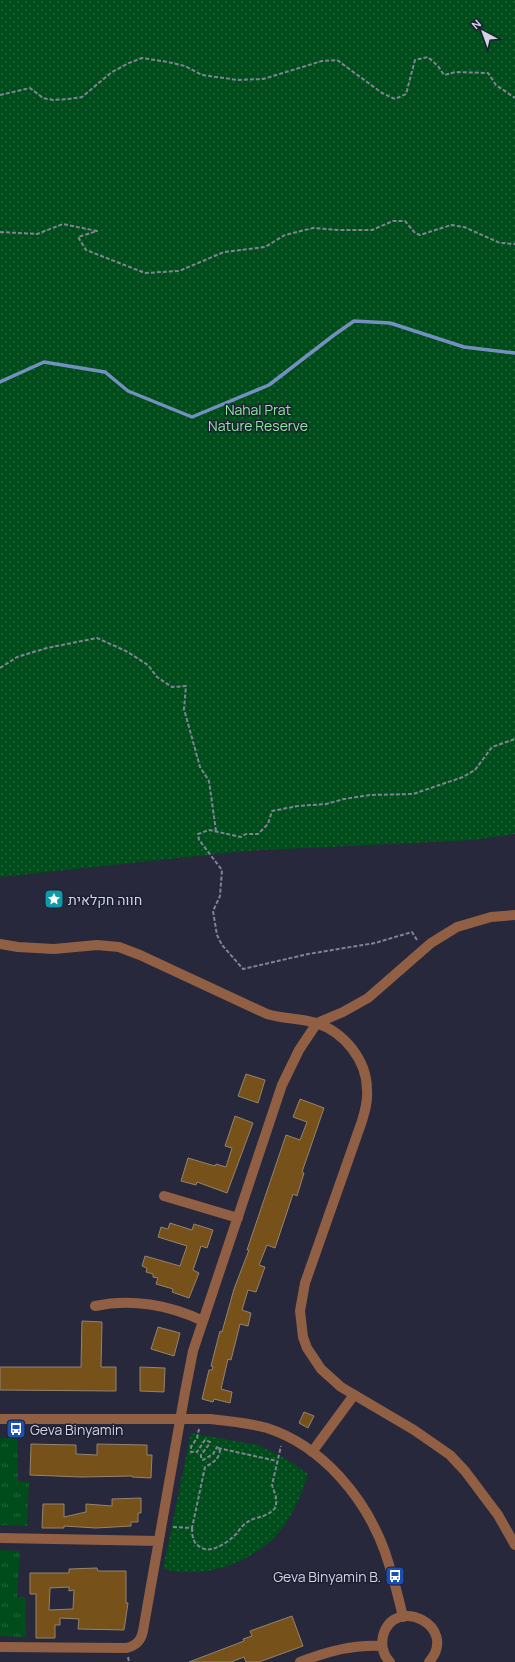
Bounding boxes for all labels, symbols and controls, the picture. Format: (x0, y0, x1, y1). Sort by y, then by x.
north arrow (463, 12, 503, 52)
text: N (468, 16, 484, 32)
park label: Nahal Prat Nature Reserve (208, 400, 308, 435)
place icon: חווה חקלאית (43, 888, 65, 910)
place label: חווה חקלאית (68, 890, 142, 909)
bus stop icon: Geva Binyamin (5, 1418, 27, 1440)
place label: Geva Binyamin (30, 1420, 123, 1439)
bus stop icon: Geva Binyamin B. (384, 1565, 406, 1587)
place label: Geva Binyamin B. (273, 1567, 381, 1586)

